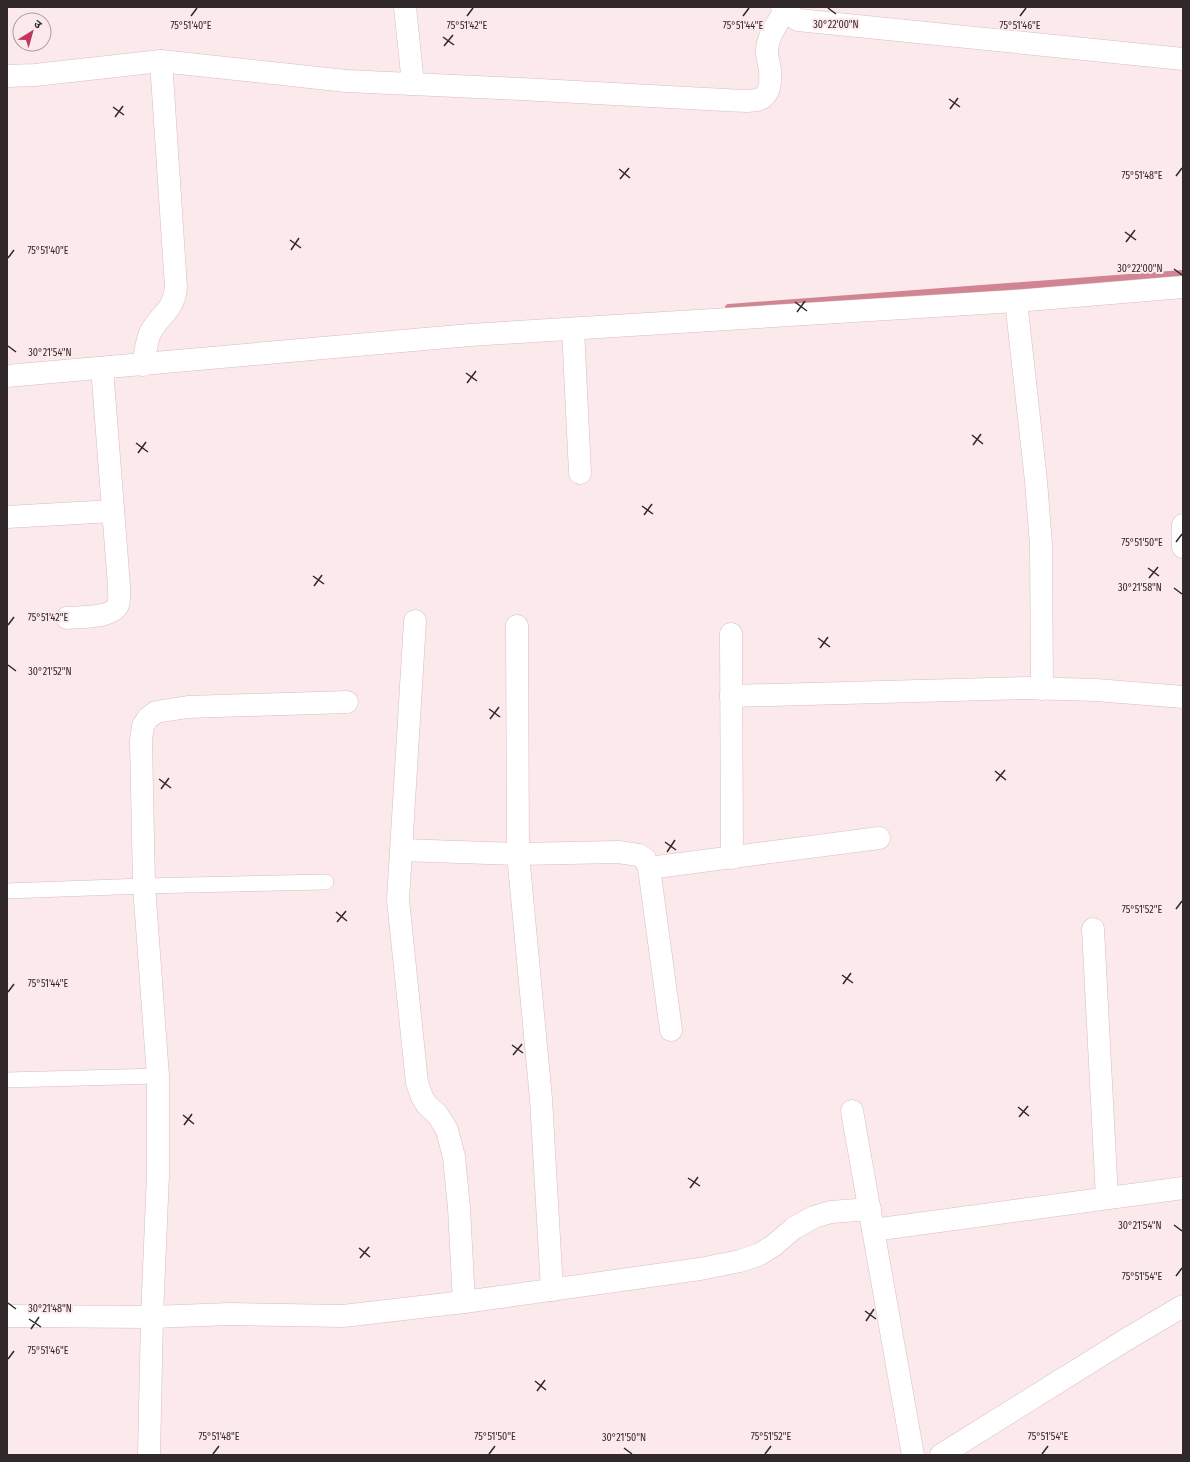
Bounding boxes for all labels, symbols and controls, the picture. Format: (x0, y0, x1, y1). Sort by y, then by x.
north arrow (12, 12, 52, 52)
text: उ (31, 17, 45, 32)
text: 30°22'00"N (813, 19, 859, 31)
text: 75°51'40"E (170, 20, 212, 32)
text: 75°51'42"E (447, 20, 487, 32)
text: 75°51'44"E (723, 20, 763, 32)
text: 75°51'46"E (1000, 20, 1041, 32)
text: 75°51'48"E (1122, 170, 1163, 182)
text: 75°51'40"E (27, 245, 69, 257)
text: 30°22'00"N (1117, 263, 1163, 275)
text: 30°21'54"N (28, 347, 72, 359)
text: 75°51'50"E (1121, 537, 1163, 549)
text: 30°21'58"N (1118, 582, 1162, 594)
text: 75°51'42"E (28, 612, 68, 624)
text: 30°21'52"N (28, 666, 72, 678)
text: 75°51'52"E (1122, 904, 1163, 916)
text: 75°51'44"E (28, 978, 68, 990)
text: 30°21'54"N (1118, 1220, 1162, 1232)
text: 75°51'54"E (1122, 1271, 1163, 1283)
text: 30°21'48"N (28, 1303, 72, 1315)
text: 75°51'46"E (28, 1345, 69, 1357)
text: 75°51'48"E (199, 1431, 240, 1443)
text: 75°51'50"E (474, 1431, 516, 1443)
text: 75°51'52"E (751, 1431, 792, 1443)
text: 75°51'54"E (1028, 1431, 1069, 1443)
text: 30°21'50"N (602, 1432, 646, 1444)

